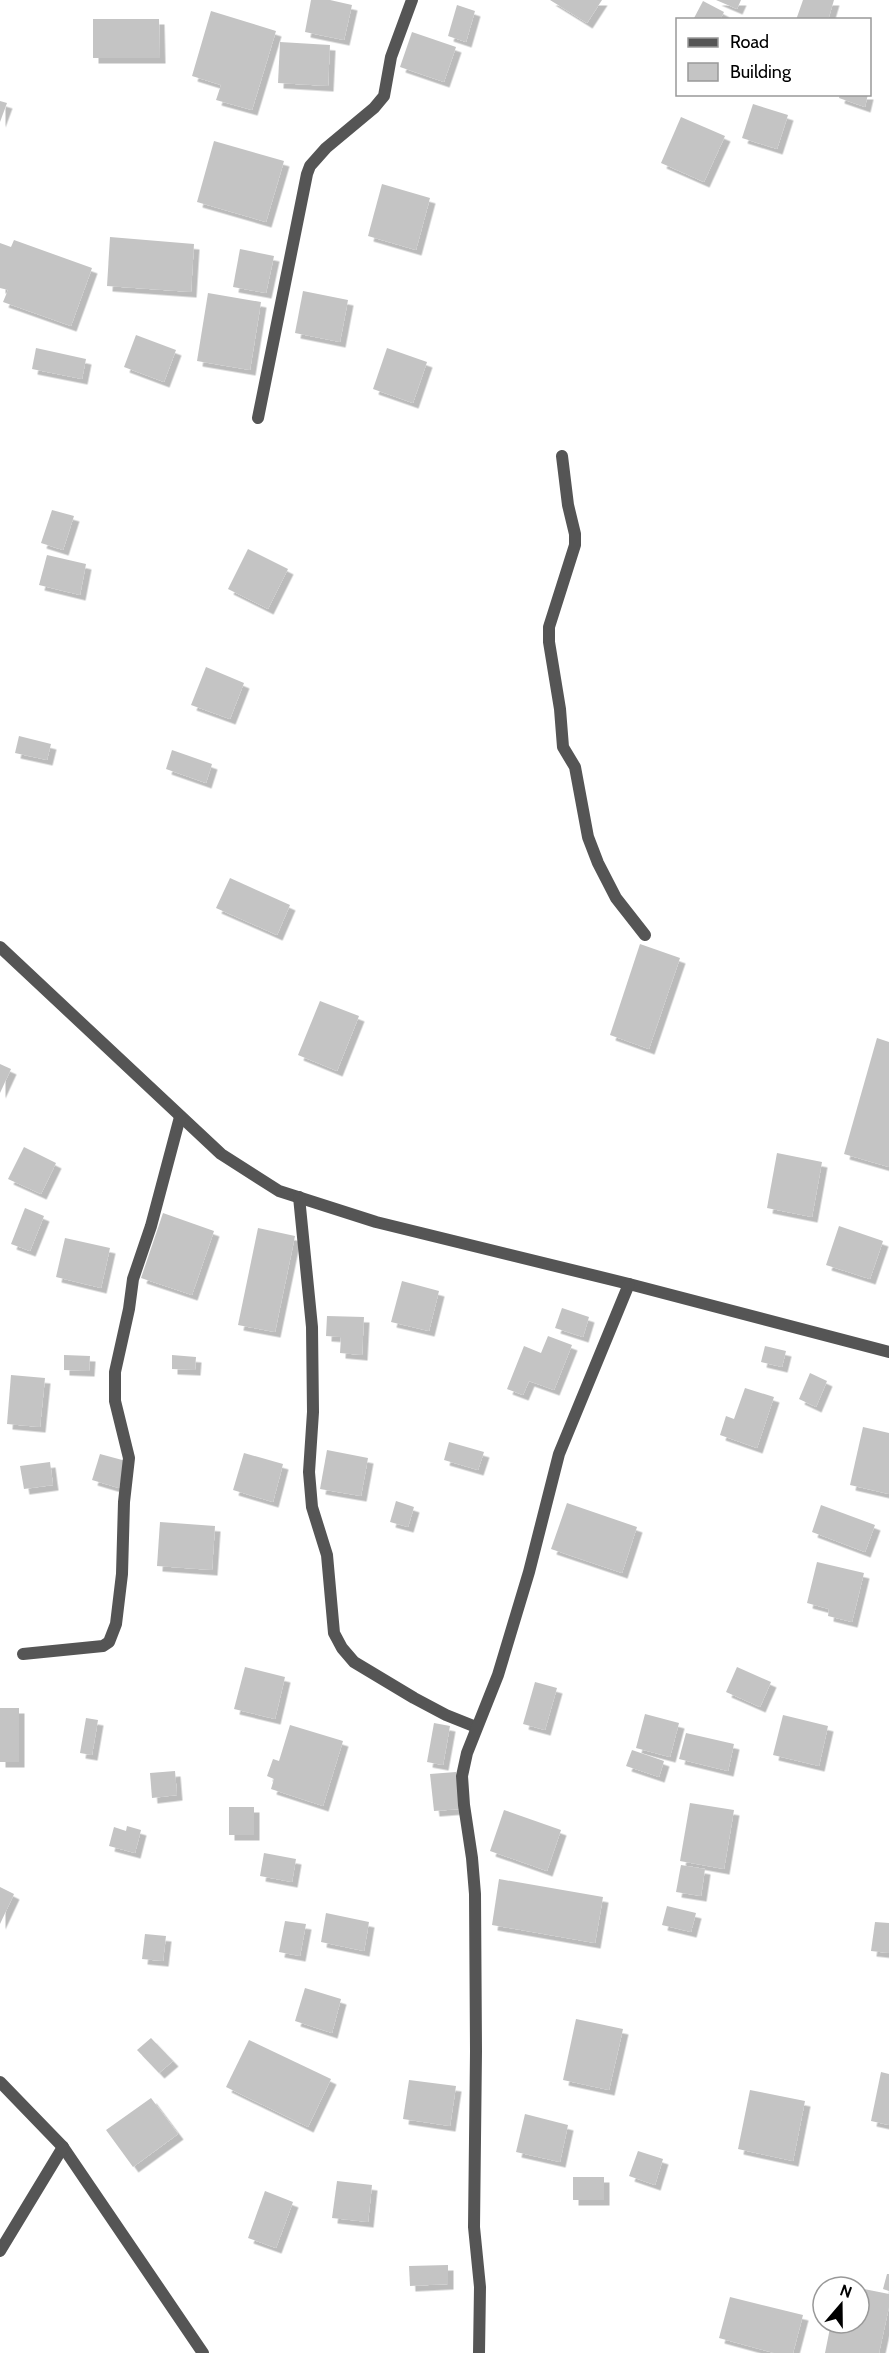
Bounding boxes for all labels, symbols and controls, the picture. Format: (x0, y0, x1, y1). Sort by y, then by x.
legend (676, 18, 871, 96)
text: Road (730, 31, 769, 53)
text: Building (730, 61, 792, 83)
north arrow (811, 2275, 871, 2335)
text: N (837, 2281, 855, 2302)

